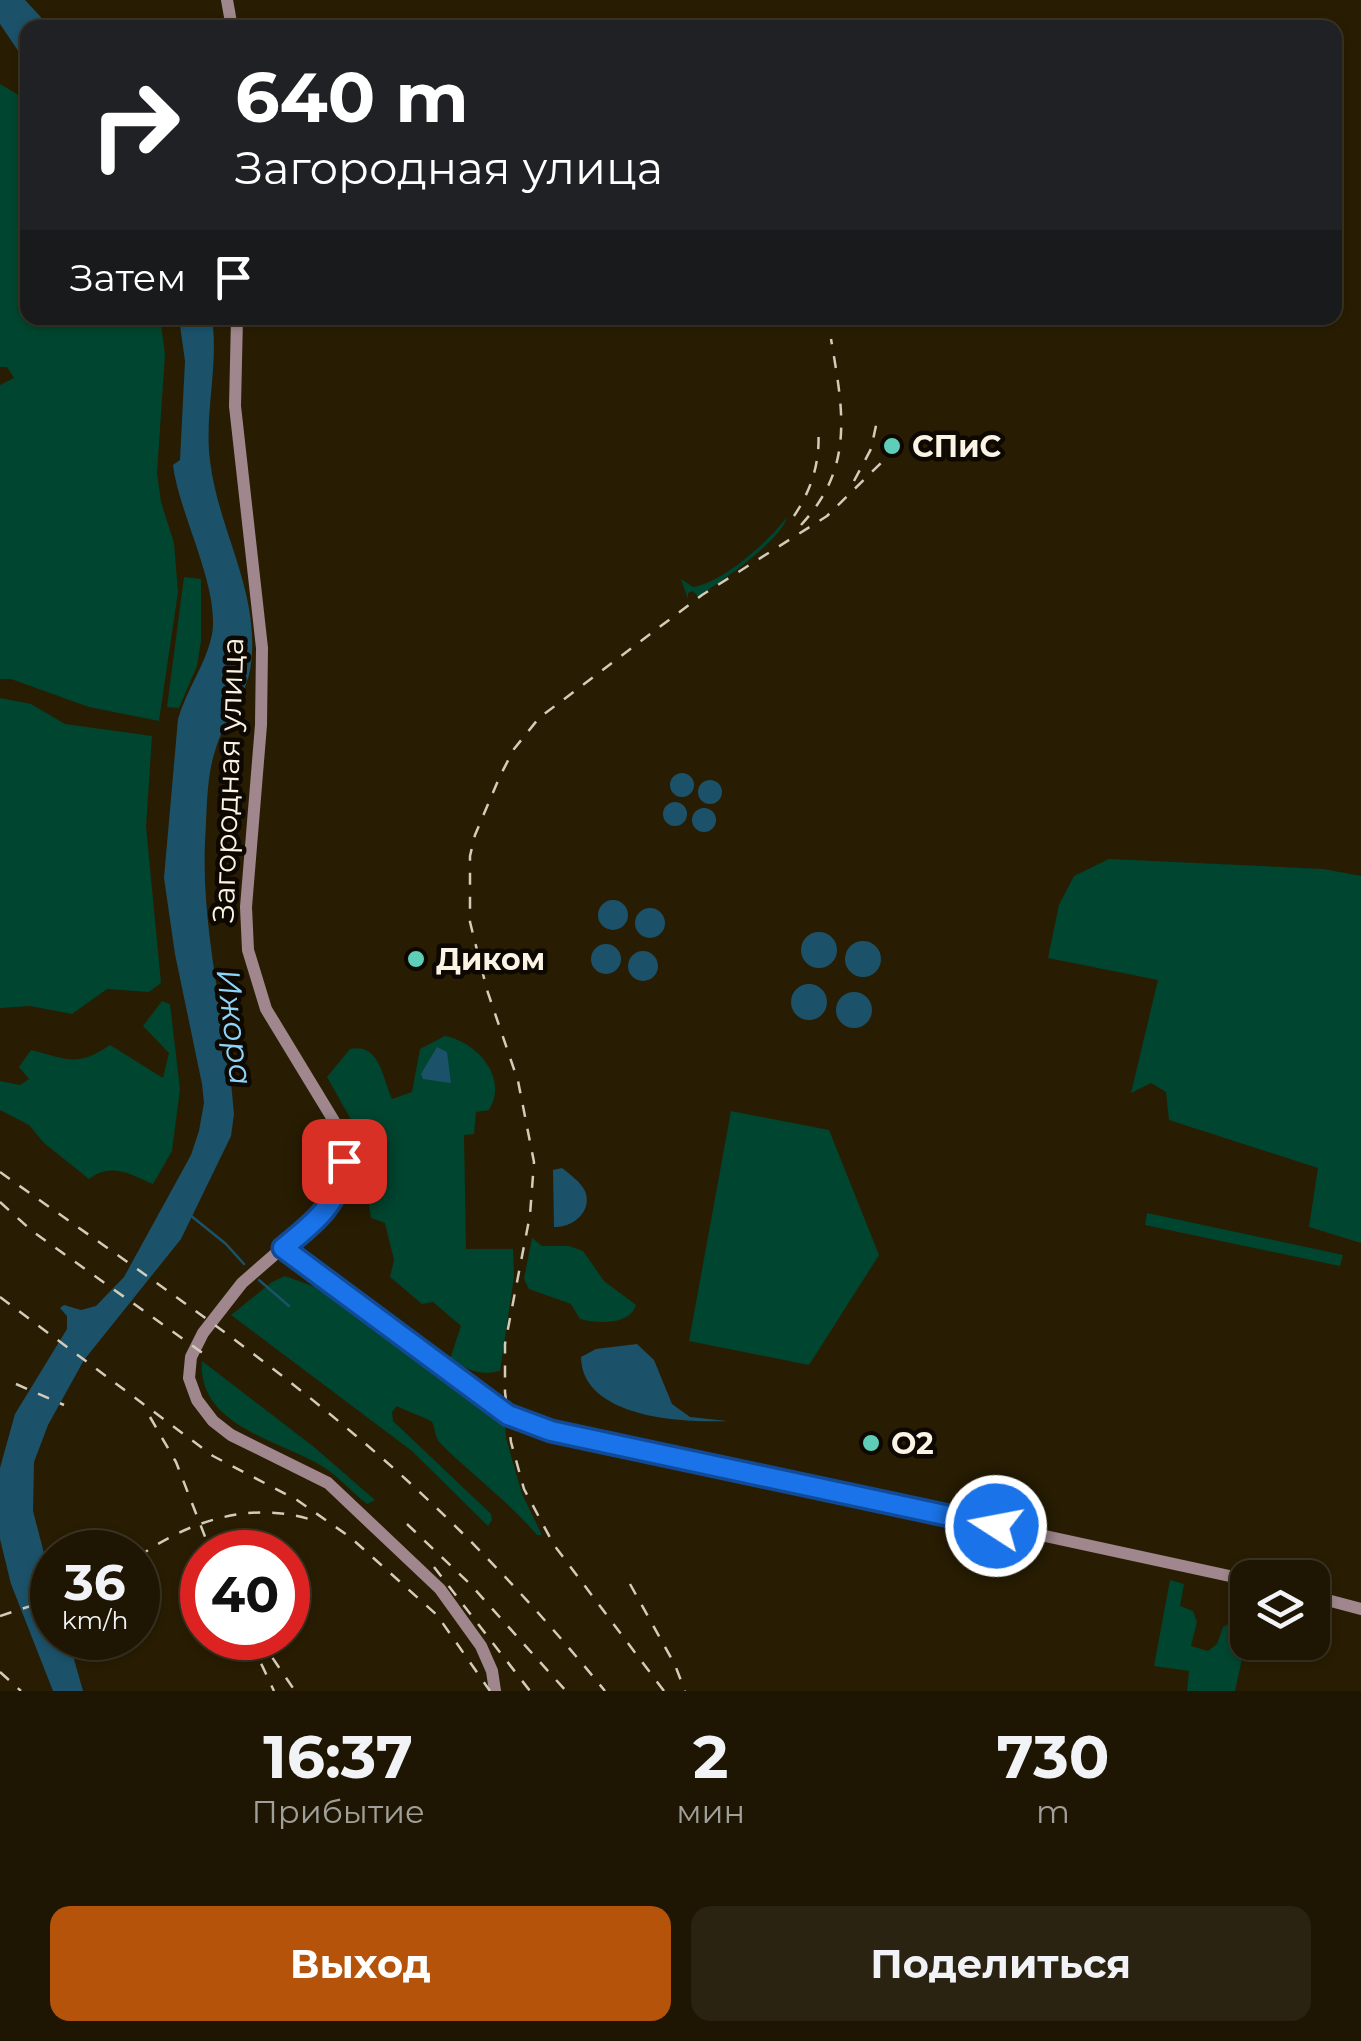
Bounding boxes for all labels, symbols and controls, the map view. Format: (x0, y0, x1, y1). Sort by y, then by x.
text: 640 m (235, 54, 469, 140)
icon: right (70, 60, 200, 190)
text: Загородная улица (235, 140, 663, 195)
icon: arrive (206, 250, 261, 305)
text: Затем (70, 254, 186, 301)
place label: СПиС (912, 428, 1001, 465)
marker: СПиС (881, 435, 903, 457)
street label: Загородная улица (205, 637, 251, 923)
place label: Диком (436, 941, 545, 978)
marker: Диком (405, 948, 427, 970)
water label: Ижора (209, 967, 261, 1087)
pin (302, 1119, 387, 1204)
icon: arrive (317, 1134, 372, 1189)
place label: O2 (891, 1425, 934, 1462)
marker: O2 (860, 1432, 882, 1454)
position arrow (944, 1474, 1048, 1578)
speed limit sign: 40 (180, 1530, 310, 1660)
text: 36 (64, 1552, 126, 1613)
map controls (1230, 1560, 1330, 1660)
button: layers (1230, 1560, 1330, 1660)
text: km/h (62, 1605, 128, 1635)
text: 16:37 (263, 1720, 413, 1793)
text: 2 (693, 1720, 728, 1793)
text: 730 (997, 1720, 1110, 1793)
text: Прибытие (251, 1792, 425, 1831)
text: мин (676, 1792, 745, 1831)
text: m (1036, 1792, 1070, 1831)
button: Выход (50, 1906, 671, 2021)
button: Поделиться (691, 1906, 1311, 2021)

